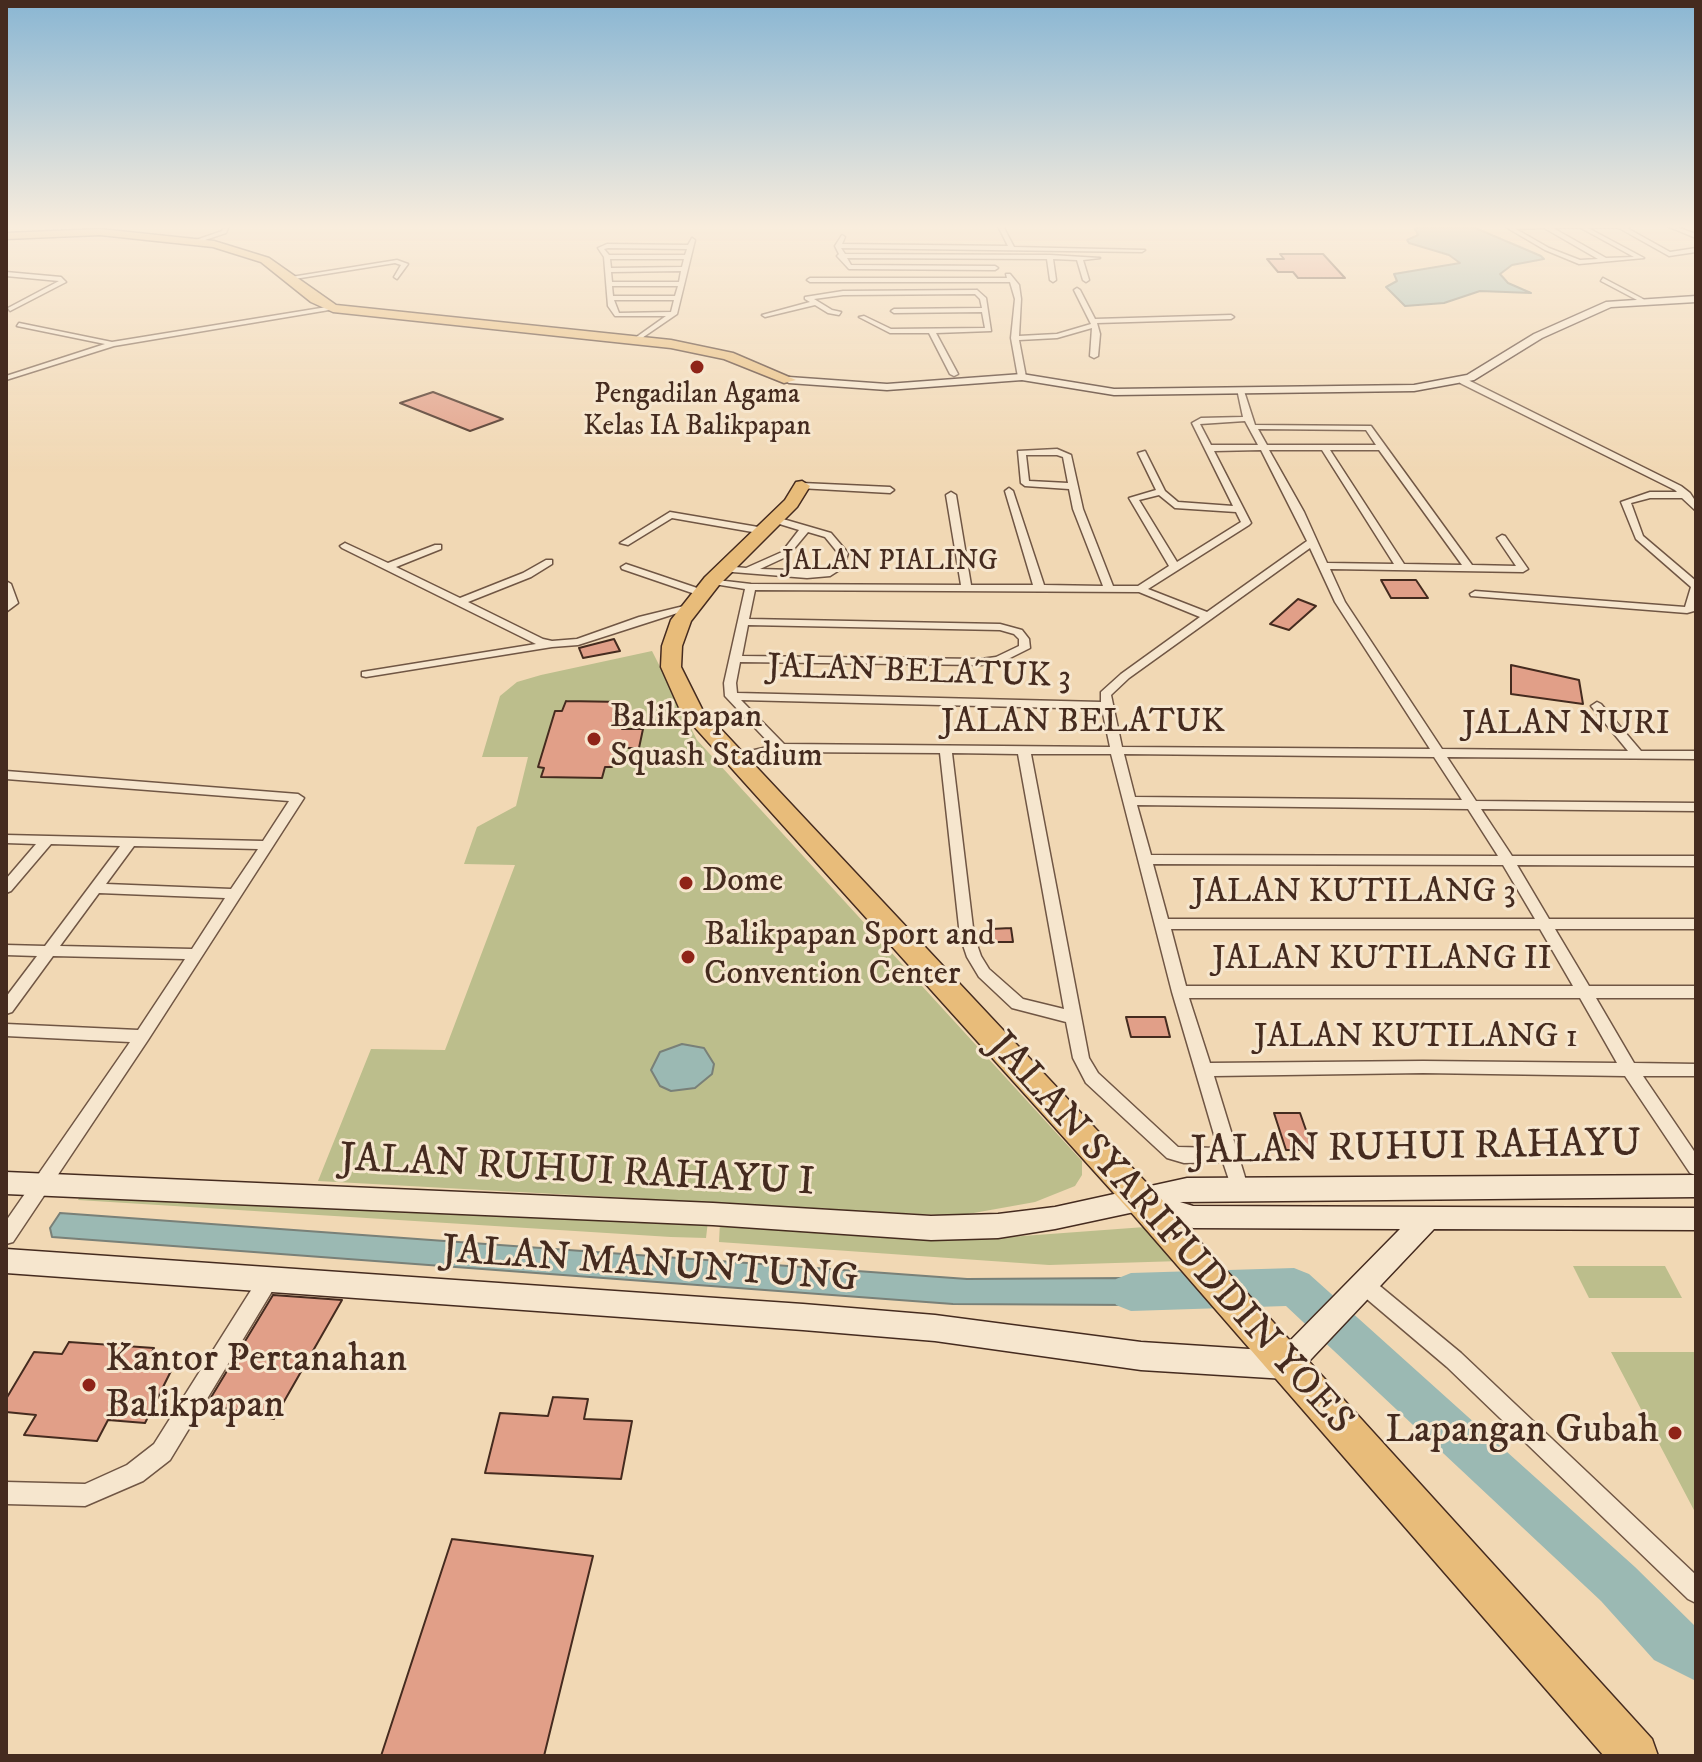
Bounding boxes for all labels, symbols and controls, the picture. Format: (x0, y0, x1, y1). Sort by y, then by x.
marker: Pengadilan Agama Kelas IA Balikpapan (688, 358, 706, 376)
place label: Pengadilan Agama Kelas IA Balikpapan (583, 379, 811, 445)
street label: JALAN PIALING (782, 546, 998, 580)
street label: JALAN BELATUK 3 (766, 648, 1072, 700)
place label: Balikpapan Squash Stadium (610, 699, 823, 778)
street label: JALAN BELATUK (941, 704, 1225, 744)
street label: JALAN NURI (1462, 706, 1670, 746)
marker: Balikpapan Squash Stadium (585, 730, 603, 748)
place label: Dome (702, 863, 783, 903)
marker: Dome (677, 874, 695, 892)
street label: JALAN KUTILANG 3 (1192, 874, 1516, 914)
place label: Balikpapan Sport and Convention Center (704, 917, 995, 996)
street label: JALAN KUTILANG II (1212, 941, 1552, 981)
marker: Balikpapan Sport and Convention Center (679, 948, 697, 966)
street label: JALAN KUTILANG 1 (1254, 1019, 1578, 1059)
street label: JALAN SYARIFUDDIN YOES (976, 1024, 1362, 1446)
street label: JALAN RUHUI RAHAYU (1190, 1122, 1642, 1178)
street label: JALAN RUHUI RAHAYU I (338, 1137, 816, 1209)
street label: JALAN MANUNTUNG (440, 1228, 860, 1306)
place label: Kantor Pertanahan Balikpapan (105, 1338, 407, 1432)
marker: Kantor Pertanahan Balikpapan (80, 1376, 98, 1394)
place label: Lapangan Gubah (1385, 1409, 1659, 1457)
marker: Lapangan Gubah (1666, 1424, 1684, 1442)

